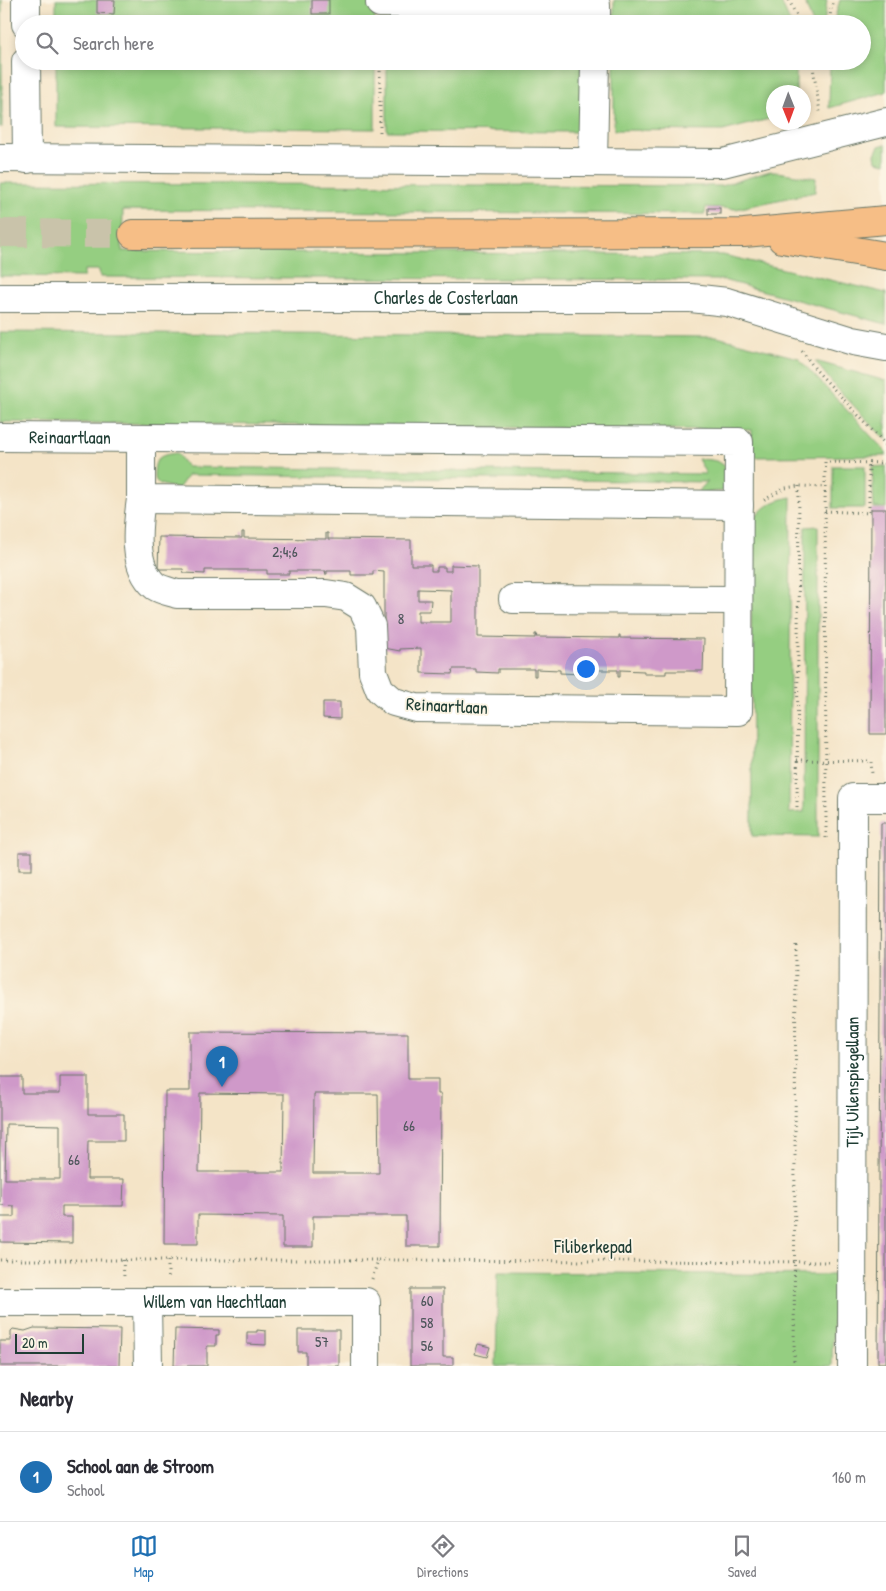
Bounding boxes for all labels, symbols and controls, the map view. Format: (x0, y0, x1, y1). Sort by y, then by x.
search box (15, 15, 871, 70)
icon: search (33, 29, 61, 57)
text: Search here (73, 30, 154, 56)
north arrow (766, 85, 811, 130)
street label: Charles de Costerlaan (374, 285, 518, 310)
street label: Reinaartlaan (29, 424, 111, 450)
house number: 2;4;6 (272, 541, 298, 562)
house number: 8 (398, 608, 404, 629)
your location (573, 656, 599, 682)
street label: Reinaartlaan (406, 691, 489, 720)
street label: Tijl Uilenspiegellaan (839, 1017, 865, 1147)
pin: 1 (206, 1046, 238, 1087)
house number: 66 (403, 1115, 415, 1136)
house number: 66 (68, 1149, 80, 1170)
street label: Filiberkepad (553, 1234, 632, 1259)
street label: Willem van Haechtlaan (143, 1289, 287, 1314)
house number: 60 (421, 1290, 434, 1311)
house number: 58 (421, 1312, 433, 1333)
scale bar (15, 1331, 84, 1354)
house number: 57 (315, 1331, 329, 1352)
text: 20 m (22, 1333, 48, 1352)
house number: 56 (421, 1335, 433, 1356)
text: Nearby (20, 1384, 73, 1413)
text: School aan de Stroom (67, 1453, 214, 1479)
text: 1 (33, 1466, 39, 1488)
text: 160 m (832, 1466, 866, 1488)
text: School (67, 1479, 104, 1501)
tab: Map (130, 1532, 158, 1581)
tab: Directions (417, 1532, 468, 1581)
tab: Saved (728, 1532, 756, 1581)

